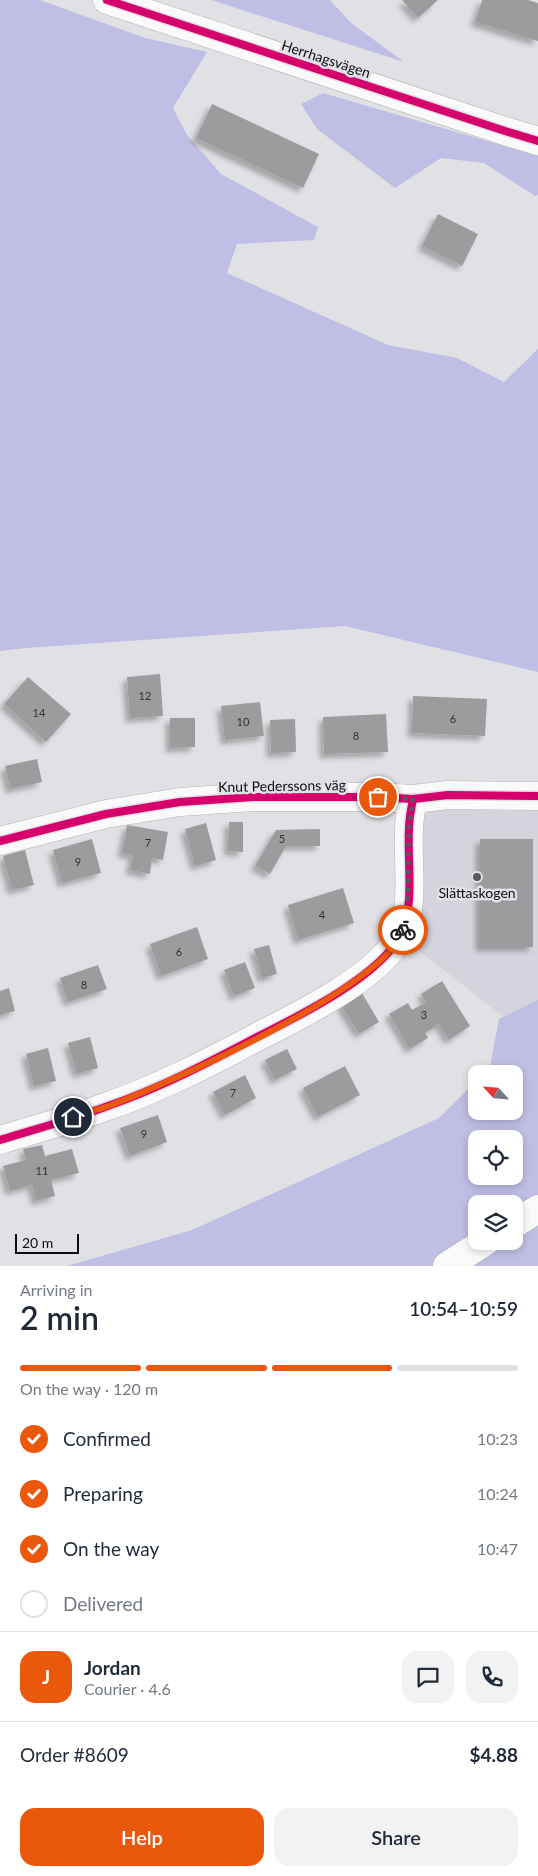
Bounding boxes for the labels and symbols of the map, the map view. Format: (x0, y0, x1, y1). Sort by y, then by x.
street label: Herrhagsvägen (280, 36, 373, 81)
house number: 12 (139, 689, 151, 702)
house number: 14 (33, 706, 46, 719)
house number: 6 (450, 712, 456, 725)
house number: 10 (237, 715, 250, 728)
house number: 8 (353, 729, 359, 742)
street label: Knut Pederssons väg (218, 776, 346, 795)
pin (357, 776, 399, 818)
house number: 5 (279, 832, 285, 845)
house number: 7 (145, 836, 151, 849)
house number: 9 (75, 855, 81, 868)
marker: Slättaskogen (471, 871, 483, 883)
place label: Slättaskogen (438, 884, 516, 901)
courier (378, 905, 428, 955)
house number: 4 (319, 908, 326, 921)
house number: 6 (176, 945, 182, 958)
house number: 8 (81, 978, 87, 991)
house number: 3 (421, 1008, 427, 1021)
north arrow (468, 1065, 522, 1120)
house number: 7 (230, 1086, 236, 1099)
pin (52, 1096, 94, 1138)
house number: 9 (141, 1127, 147, 1140)
house number: 11 (36, 1164, 48, 1177)
scale bar (15, 1231, 79, 1254)

